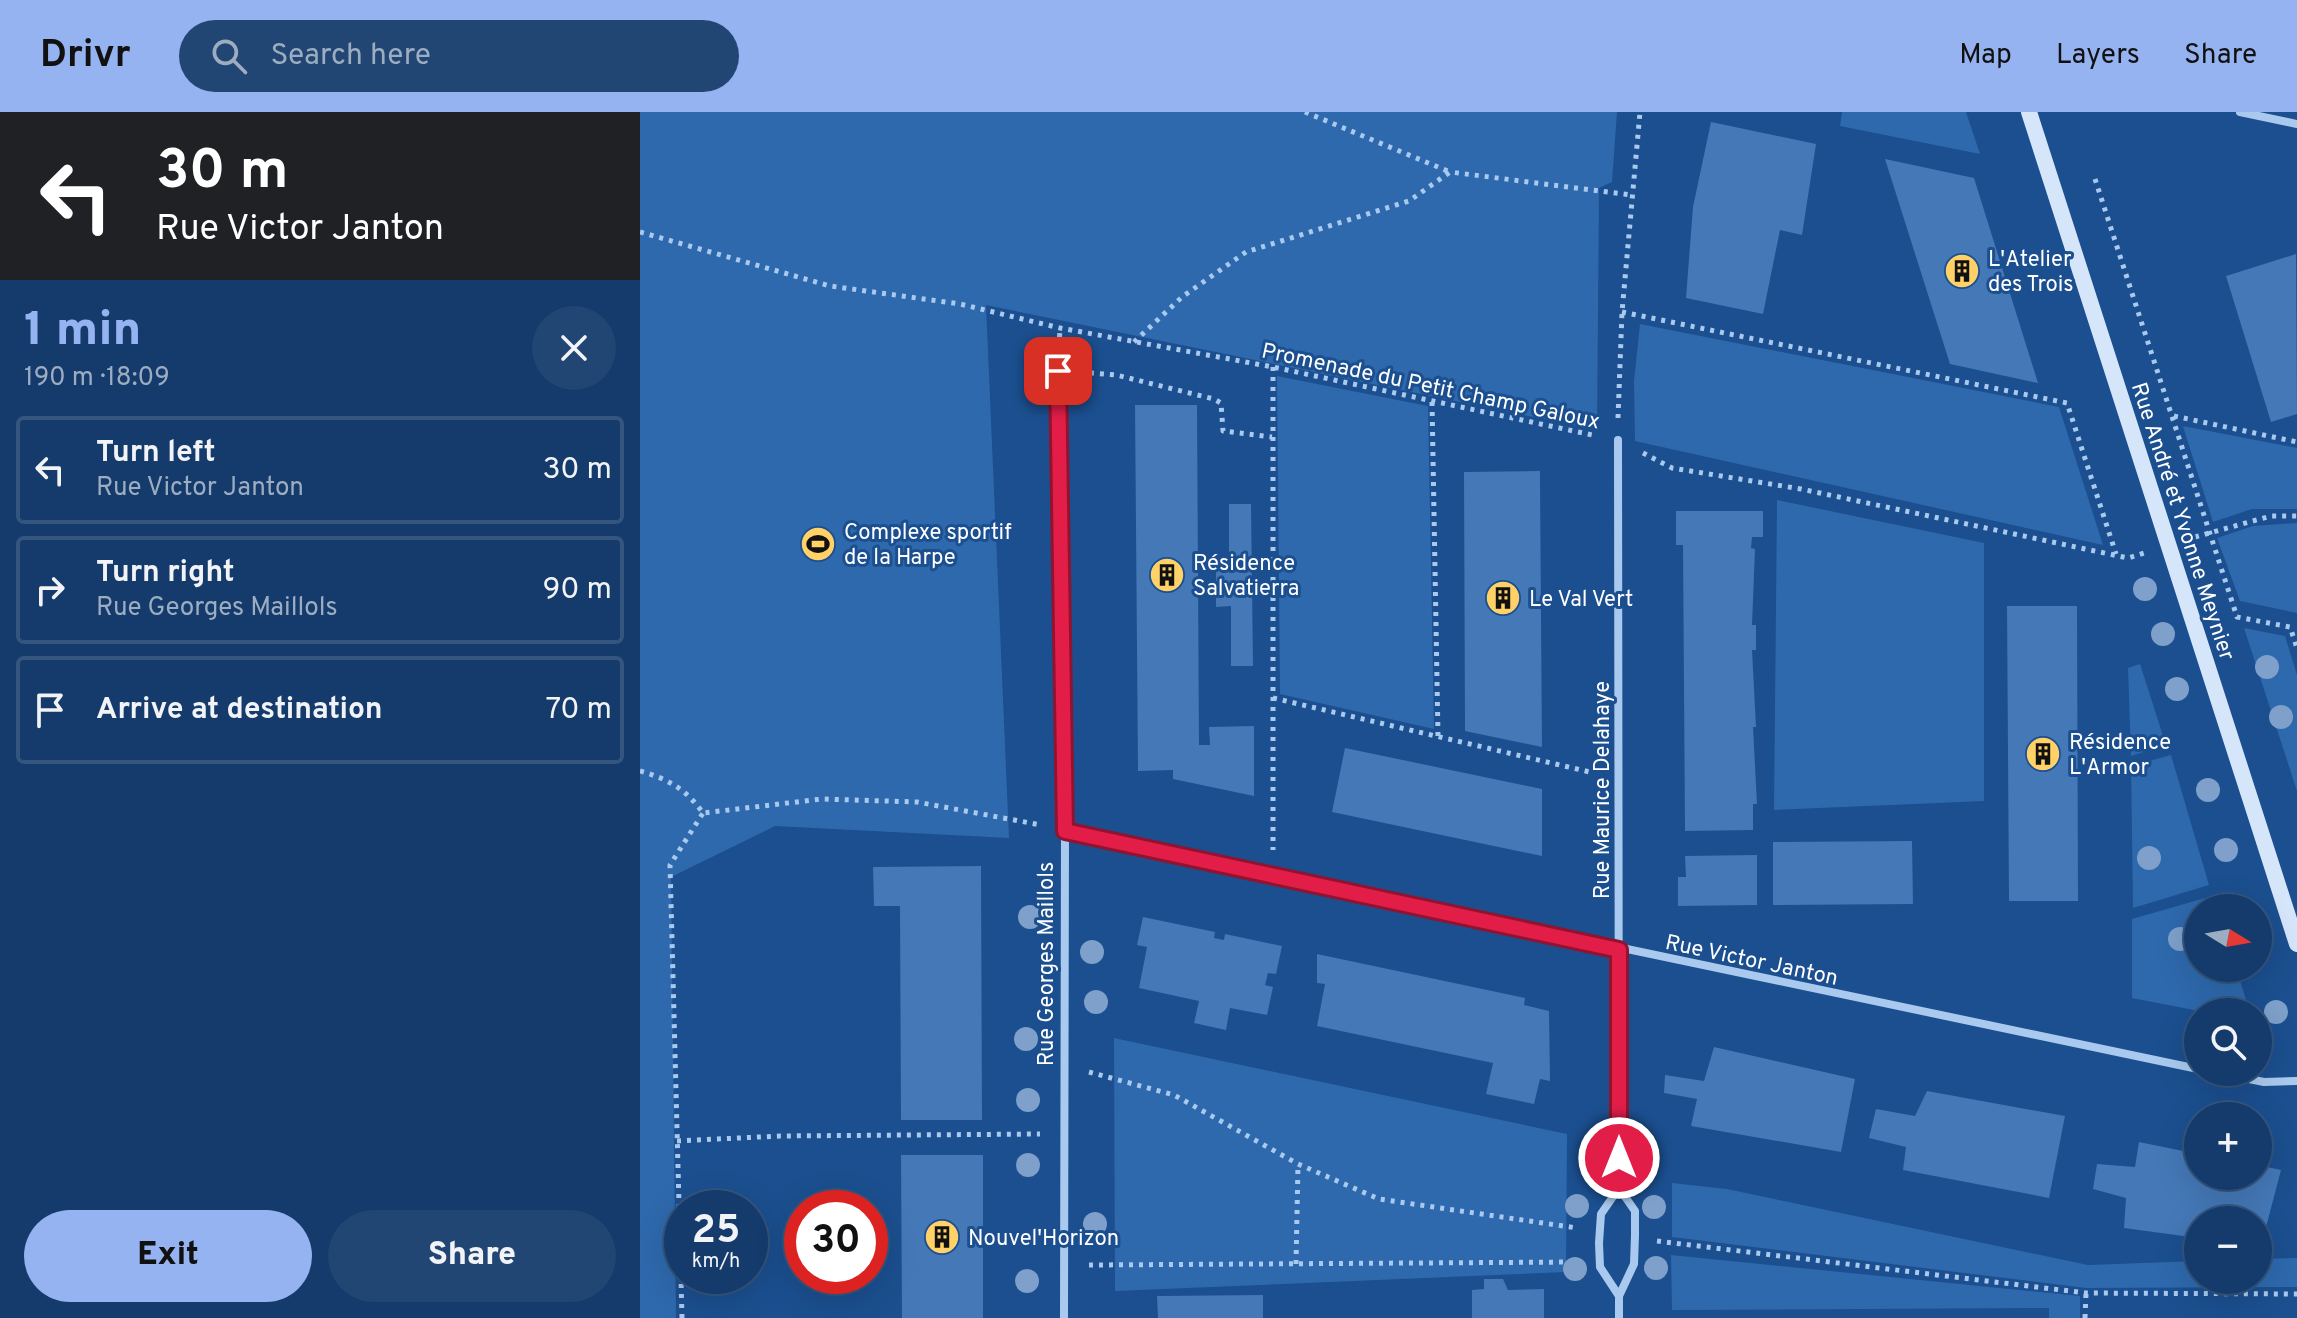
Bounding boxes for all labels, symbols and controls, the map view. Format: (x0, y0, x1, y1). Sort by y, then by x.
search box (179, 20, 739, 92)
text: Drivr (40, 32, 131, 81)
icon: search (207, 34, 251, 78)
text: Search here (271, 38, 431, 75)
text: Map (1959, 38, 2012, 74)
text: Layers (2056, 38, 2140, 74)
text: Share (2184, 38, 2257, 74)
text: 30 m (156, 138, 289, 208)
icon: left (24, 144, 128, 248)
text: Rue Victor Janton (156, 207, 444, 253)
place label: L'Atelier des Trois (1988, 247, 2074, 299)
building icon: L'Atelier des Trois (1943, 252, 1981, 290)
text: 1 min (24, 302, 141, 362)
button: close (532, 306, 616, 390)
pin (1024, 337, 1092, 405)
street label: Promenade du Petit Champ Galoux (1259, 338, 1602, 437)
icon: arrive (1036, 349, 1080, 393)
text: 190 m · 18:09 (24, 362, 170, 395)
street label: Rue André et Yvonne Meynier (2124, 379, 2239, 664)
text: Turn left (96, 435, 216, 472)
icon: left (28, 448, 72, 492)
text: 30 m (543, 452, 612, 489)
text: Rue Victor Janton (96, 472, 304, 505)
place label: Complexe sportif de la Harpe (844, 520, 1011, 572)
sports icon: Complexe sportif de la Harpe (799, 525, 837, 563)
place label: Résidence Salvatierra (1193, 551, 1299, 603)
text: Turn right (96, 555, 234, 592)
building icon: Résidence Salvatierra (1148, 556, 1186, 594)
icon: right (28, 568, 72, 612)
text: 90 m (543, 572, 612, 609)
building icon: Le Val Vert (1484, 579, 1522, 617)
place label: Le Val Vert (1529, 587, 1633, 614)
text: Rue Georges Maillols (96, 592, 338, 625)
street label: Rue Maurice Delahaye (1590, 681, 1617, 899)
icon: arrive (28, 688, 72, 732)
text: Arrive at destination (96, 692, 382, 729)
text: 70 m (546, 692, 612, 729)
place label: Résidence L'Armor (2069, 730, 2171, 782)
building icon: Résidence L'Armor (2024, 735, 2062, 773)
street label: Rue Georges Maillols (1034, 862, 1061, 1066)
north arrow (2184, 894, 2272, 982)
map controls (2184, 894, 2272, 1294)
street label: Rue Victor Janton (1663, 930, 1840, 993)
button: search (2184, 998, 2272, 1086)
button: + (2184, 1102, 2272, 1190)
position arrow (1577, 1116, 1661, 1200)
speed limit sign: 30 (784, 1190, 888, 1294)
button: − (2184, 1206, 2272, 1294)
text: 25 (692, 1207, 740, 1257)
button: Exit (24, 1210, 312, 1302)
button: Share (328, 1210, 616, 1302)
building icon: Nouvel'Horizon (923, 1218, 961, 1256)
place label: Nouvel'Horizon (968, 1226, 1119, 1253)
text: km/h (692, 1249, 740, 1275)

